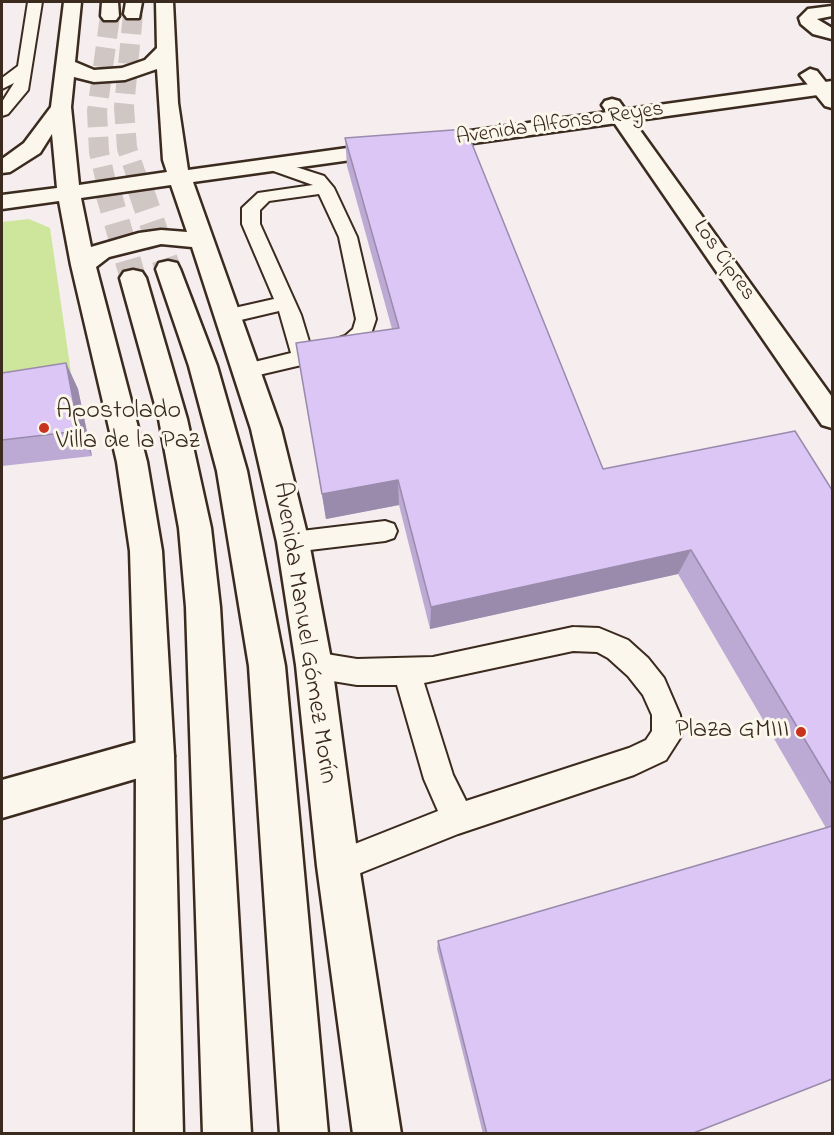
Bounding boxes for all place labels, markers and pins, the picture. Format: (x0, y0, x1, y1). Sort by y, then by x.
place label: Apostolado Villa de la Paz (56, 397, 200, 458)
marker: Apostolado Villa de la Paz (37, 421, 51, 435)
place label: Plaza GMIII (675, 716, 789, 748)
marker: Plaza GMIII (794, 725, 808, 739)

